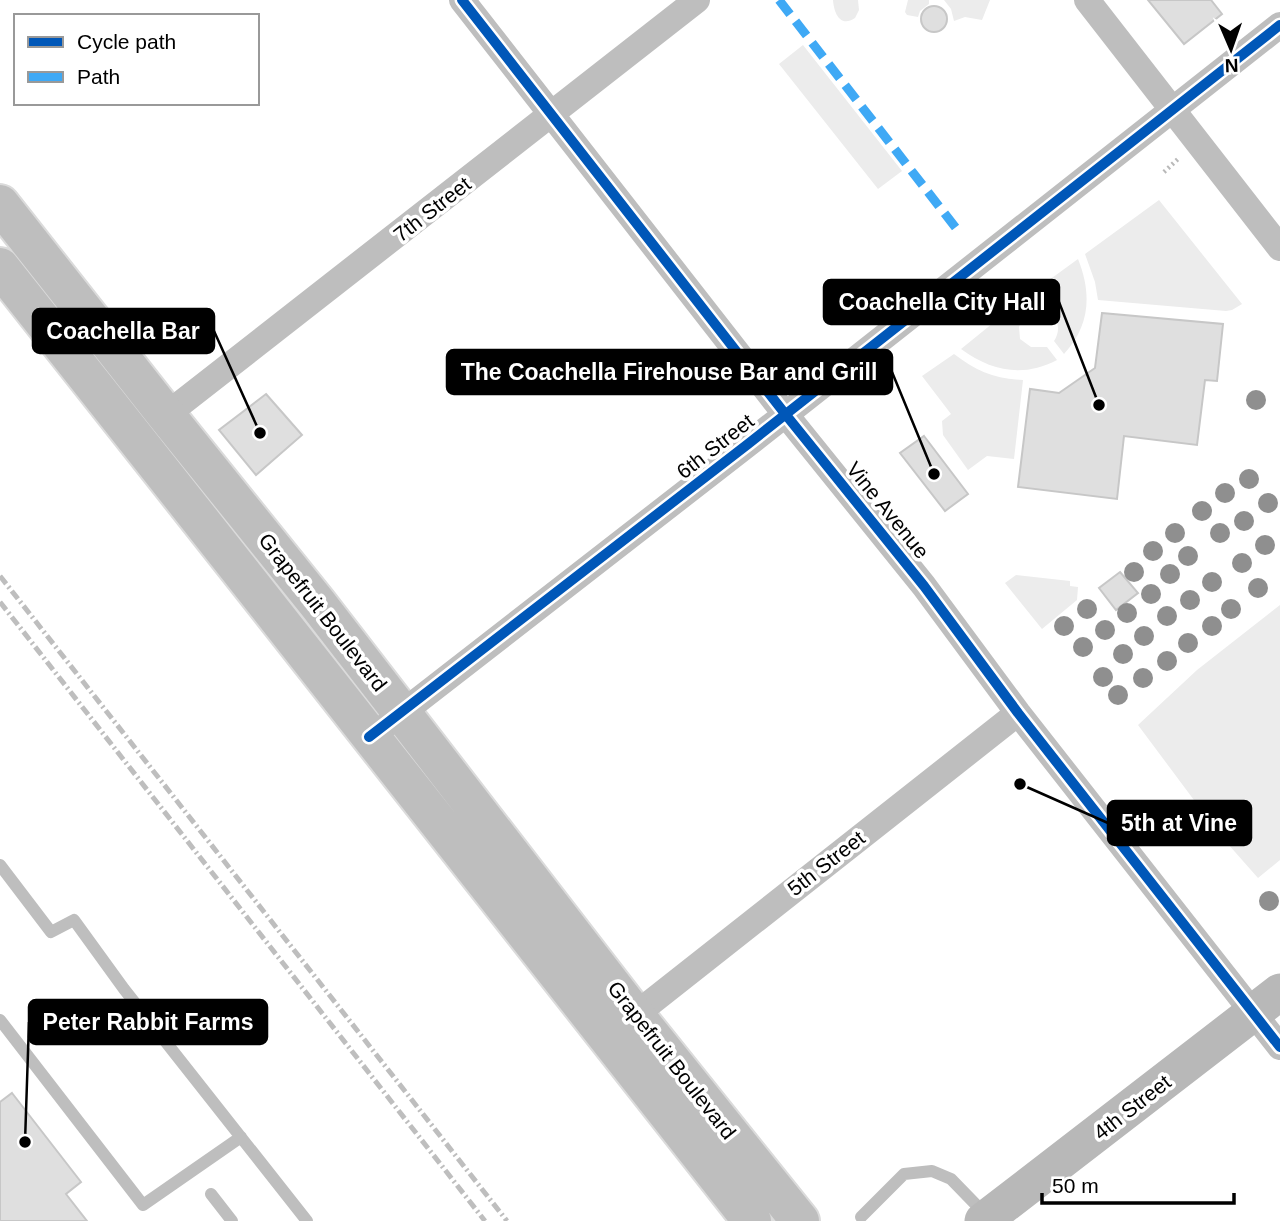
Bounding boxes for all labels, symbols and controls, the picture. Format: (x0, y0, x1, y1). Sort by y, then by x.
legend (14, 14, 259, 105)
north arrow (1196, 14, 1266, 84)
text: Cycle path (77, 30, 176, 53)
text: N (1224, 55, 1239, 76)
text: Path (77, 65, 120, 88)
street label: 7th Street (389, 172, 475, 246)
callout: Coachella City Hall (824, 280, 1059, 324)
text: Coachella City Hall (838, 289, 1046, 315)
callout: Coachella Bar (33, 309, 214, 353)
text: Coachella Bar (46, 318, 200, 344)
callout: The Coachella Firehouse Bar and Grill (447, 350, 892, 394)
text: The Coachella Firehouse Bar and Grill (461, 359, 877, 385)
street label: 6th Street (672, 409, 758, 483)
street label: Vine Avenue (842, 457, 934, 563)
street label: Grapefruit Boulevard (254, 529, 392, 695)
callout: 5th at Vine (1108, 801, 1251, 845)
text: 5th at Vine (1121, 810, 1237, 836)
street label: 5th Street (783, 826, 869, 900)
street label: Grapefruit Boulevard (603, 977, 741, 1143)
callout: Peter Rabbit Farms (29, 1000, 267, 1044)
text: Peter Rabbit Farms (43, 1009, 253, 1035)
street label: 4th Street (1089, 1070, 1175, 1144)
scale bar (1042, 1162, 1234, 1206)
text: 50 m (1052, 1174, 1099, 1197)

